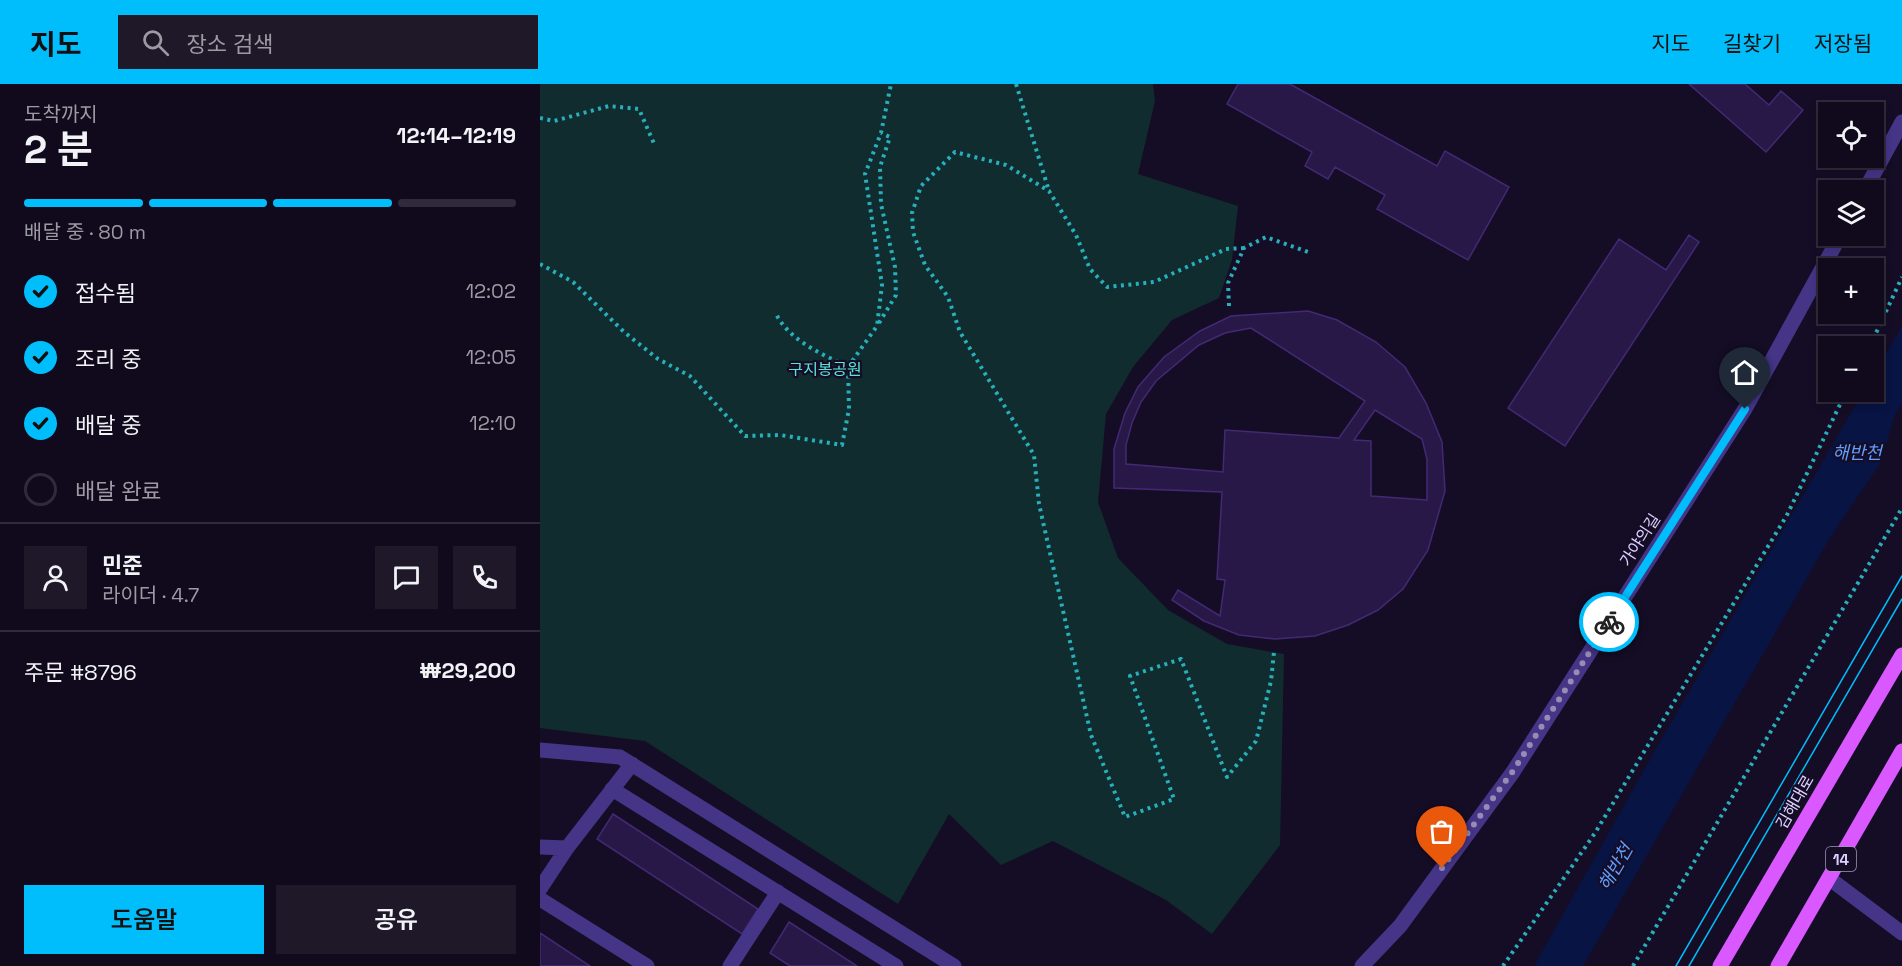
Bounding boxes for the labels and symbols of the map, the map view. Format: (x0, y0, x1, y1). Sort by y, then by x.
pin (1719, 347, 1770, 409)
park label: 구지봉공원 (788, 359, 862, 380)
water label: 해반천 (1832, 441, 1884, 464)
street label: 가야의길 (1615, 510, 1665, 570)
courier (1579, 592, 1639, 652)
street label: 김해대로 (1771, 771, 1819, 833)
pin (1416, 806, 1467, 868)
water label: 해반천 (1593, 838, 1639, 894)
road number: 14 (1826, 847, 1856, 871)

